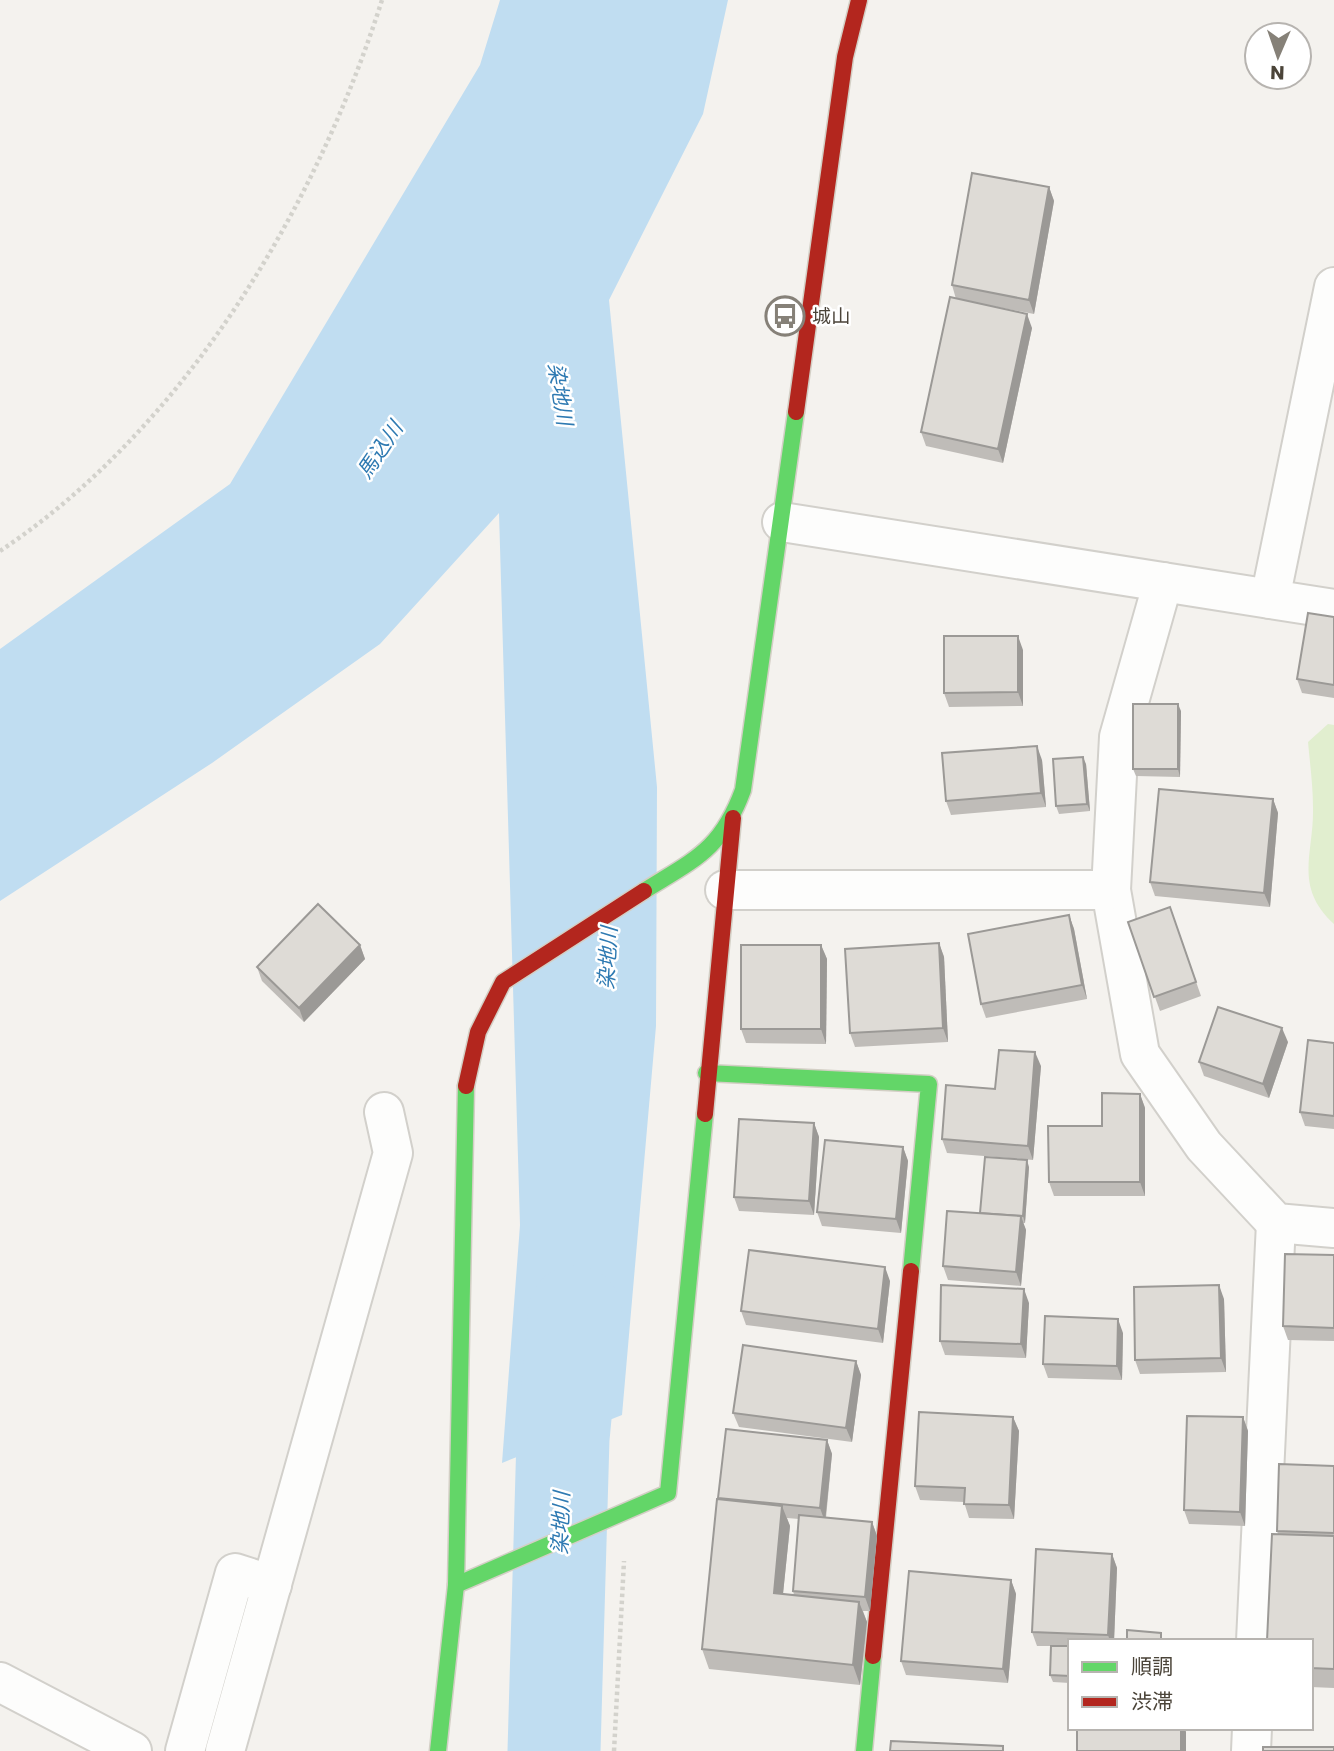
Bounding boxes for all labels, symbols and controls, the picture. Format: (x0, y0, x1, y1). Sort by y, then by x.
north arrow (1243, 21, 1313, 91)
text: N (1270, 59, 1285, 86)
bus stop icon: 城山 (764, 295, 806, 337)
place label: 城山 (812, 303, 850, 330)
water label: 染地川 (541, 361, 580, 429)
water label: 馬込川 (350, 414, 410, 484)
water label: 染地川 (591, 924, 624, 990)
water label: 染地川 (545, 1489, 576, 1555)
legend (1068, 1639, 1313, 1730)
text: 順調 (1131, 1652, 1173, 1681)
text: 渋滞 (1131, 1687, 1173, 1716)

